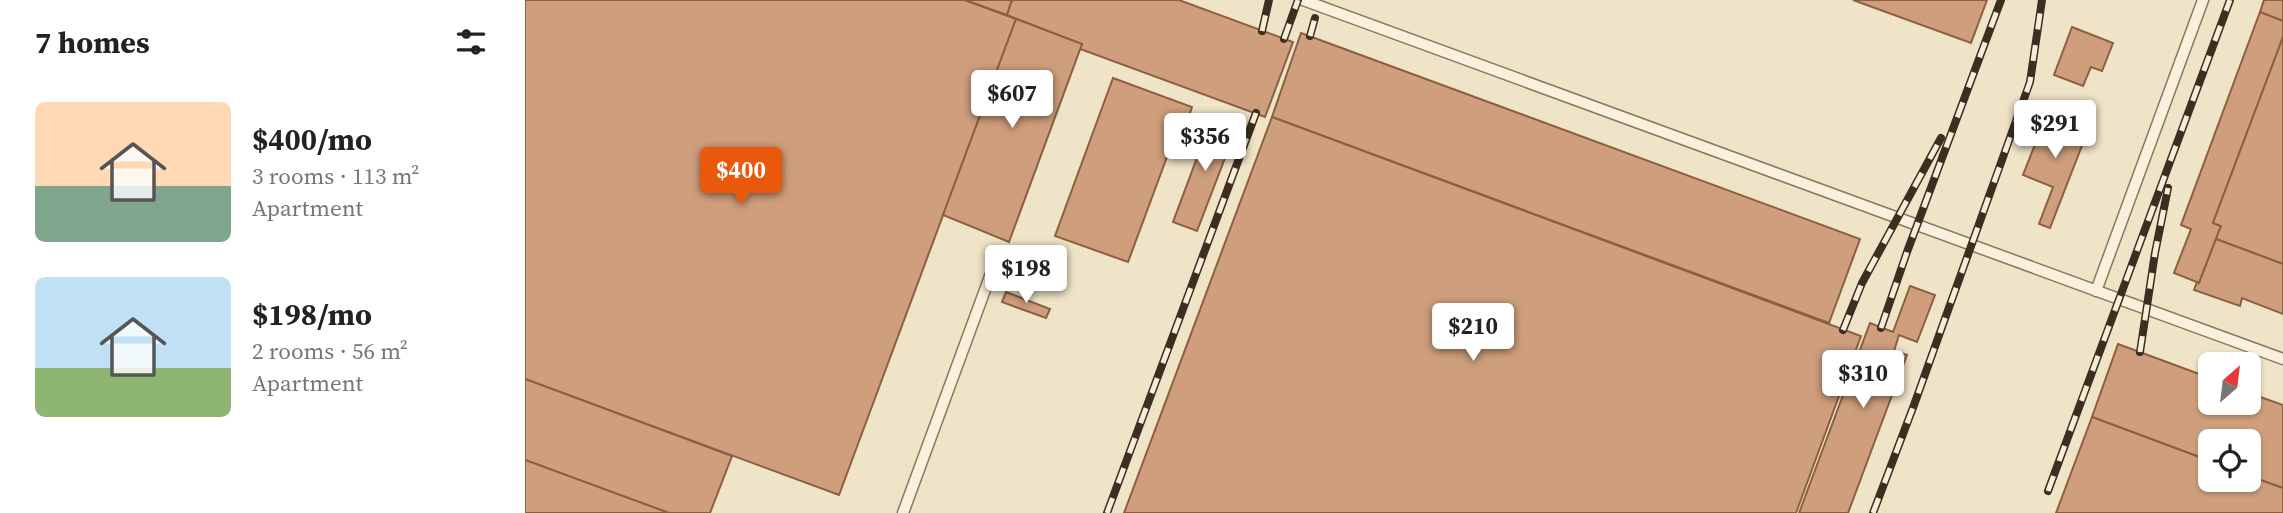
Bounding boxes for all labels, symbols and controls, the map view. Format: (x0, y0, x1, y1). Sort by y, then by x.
text: 7 homes (35, 22, 150, 63)
icon: filters (452, 23, 490, 61)
pin: $607 (971, 71, 1053, 130)
text: $607 (987, 77, 1037, 109)
pin: $291 (2014, 100, 2096, 160)
text: $291 (2030, 107, 2080, 139)
pin: $356 (1164, 114, 1246, 173)
text: $400/mo (252, 119, 372, 160)
text: $356 (1180, 120, 1230, 152)
icon: home (91, 130, 175, 214)
pin: $400 (700, 148, 782, 207)
text: $400 (716, 154, 766, 186)
text: 3 rooms · 113 m² (252, 160, 419, 192)
text: Apartment (252, 192, 363, 224)
pin: $198 (985, 246, 1067, 305)
text: $198 (1001, 252, 1051, 284)
text: $198/mo (252, 294, 372, 335)
pin: $210 (1432, 304, 1514, 363)
icon: home (91, 305, 175, 389)
text: $210 (1448, 310, 1498, 342)
text: 2 rooms · 56 m² (252, 335, 408, 367)
pin: $310 (1822, 350, 1904, 410)
north arrow (2198, 352, 2261, 415)
map controls (2198, 352, 2261, 492)
text: $310 (1838, 357, 1888, 389)
text: Apartment (252, 367, 363, 399)
button: locate (2198, 429, 2261, 492)

